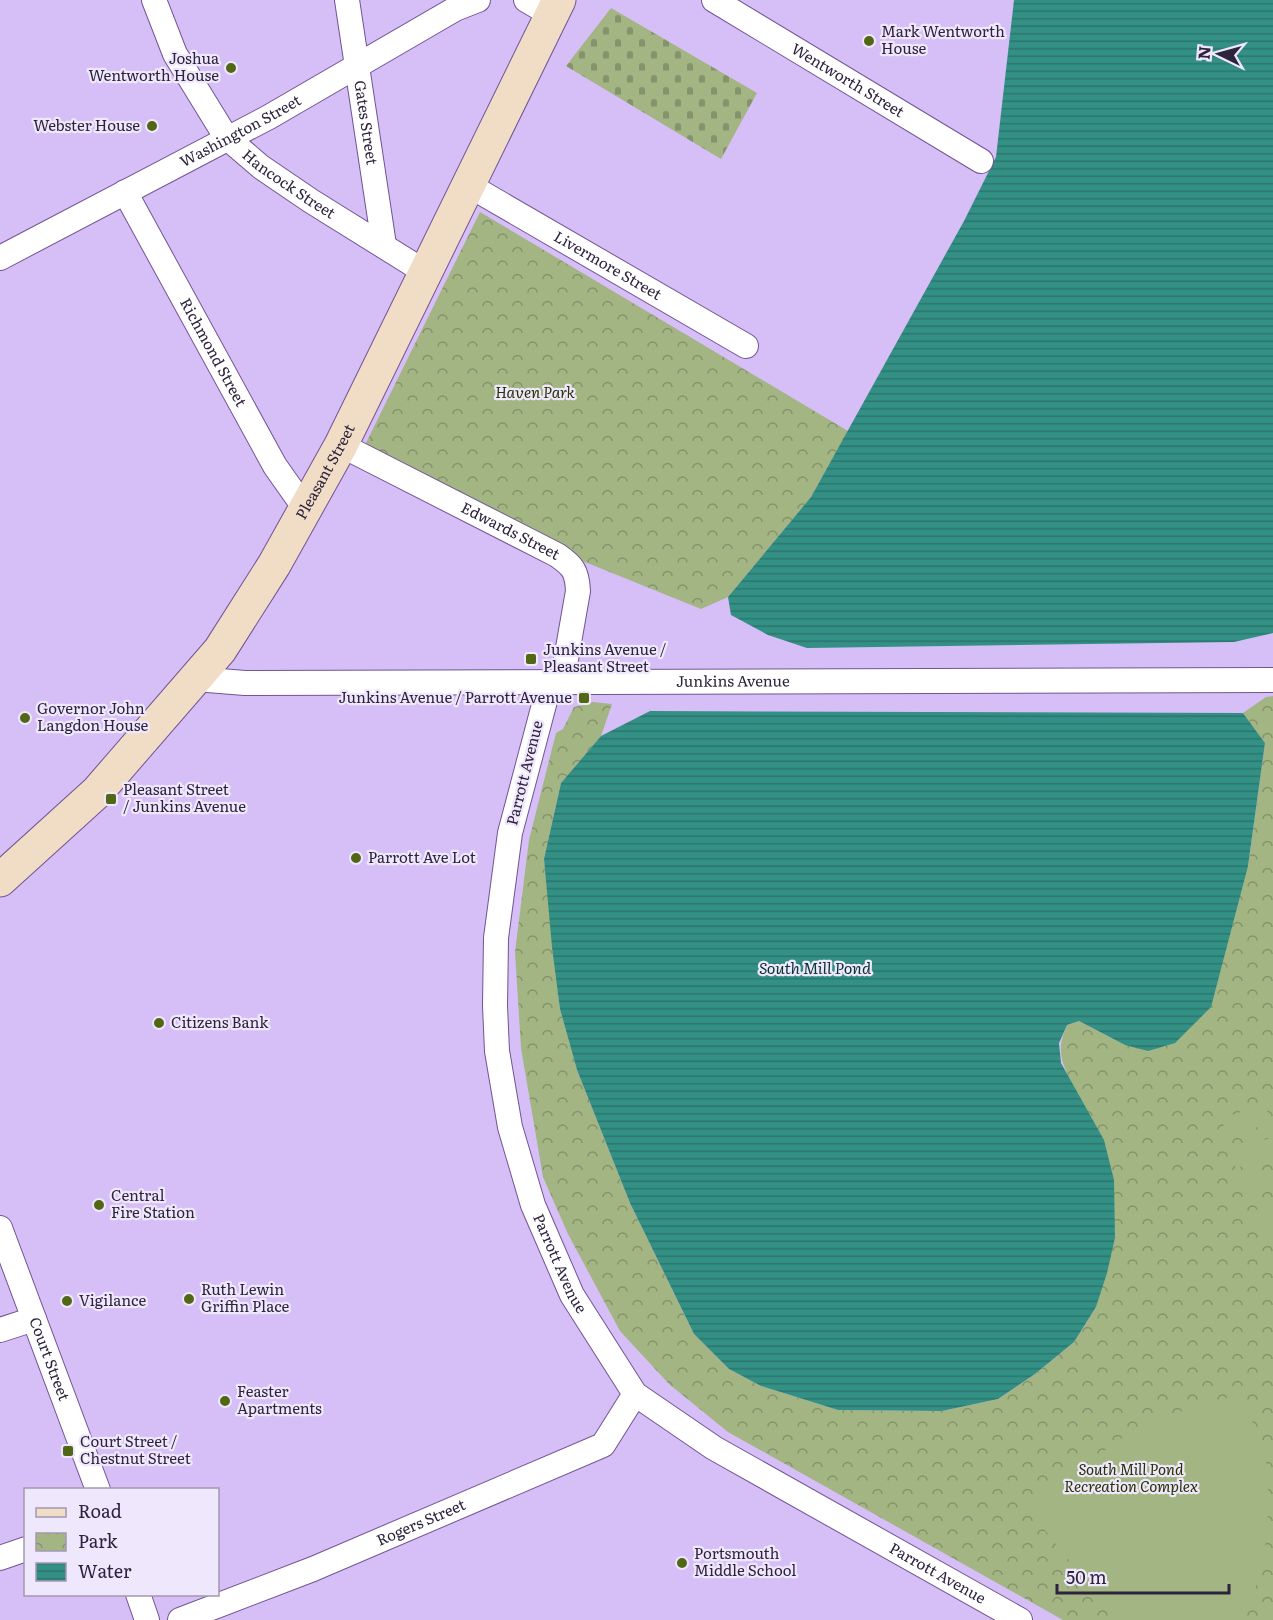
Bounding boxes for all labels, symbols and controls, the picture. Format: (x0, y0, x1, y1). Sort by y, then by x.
place label: Mark Wentworth House (881, 19, 1005, 59)
north arrow (1189, 24, 1249, 84)
marker: Mark Wentworth House (862, 34, 876, 48)
street label: Wentworth Street (787, 36, 909, 122)
text: N (1191, 45, 1216, 60)
place label: Joshua Wentworth House (88, 46, 220, 86)
marker: Joshua Wentworth House (224, 61, 238, 75)
street label: Gates Street (349, 79, 385, 166)
street label: Washington Street (175, 88, 305, 172)
place label: Webster House (33, 113, 140, 136)
marker: Webster House (145, 119, 159, 133)
street label: Hancock Street (238, 143, 340, 224)
street label: Livermore Street (550, 224, 667, 305)
street label: Richmond Street (175, 293, 253, 410)
park label: Haven Park (495, 380, 576, 403)
street label: Pleasant Street (289, 420, 360, 523)
street label: Edwards Street (458, 495, 564, 565)
place label: Junkins Avenue / Pleasant Street (543, 637, 667, 677)
marker: Junkins Avenue / Pleasant Street (524, 652, 538, 666)
street label: Junkins Avenue (676, 668, 790, 692)
place label: Junkins Avenue / Parrott Avenue (339, 685, 572, 708)
marker: Junkins Avenue / Parrott Avenue (577, 691, 591, 705)
place label: Governor John Langdon House (37, 696, 149, 736)
marker: Governor John Langdon House (18, 711, 32, 725)
street label: Parrott Avenue (499, 718, 548, 828)
place label: Pleasant Street / Junkins Avenue (123, 777, 246, 817)
marker: Pleasant Street / Junkins Avenue (104, 792, 118, 806)
place label: Parrott Ave Lot (368, 845, 476, 868)
marker: Parrott Ave Lot (349, 851, 363, 865)
water label: South Mill Pond (759, 955, 872, 979)
place label: Citizens Bank (171, 1010, 269, 1033)
marker: Citizens Bank (152, 1016, 166, 1030)
place label: Central Fire Station (111, 1183, 195, 1223)
marker: Central Fire Station (92, 1198, 106, 1212)
street label: Parrott Avenue (528, 1210, 594, 1317)
place label: Ruth Lewin Griffin Place (201, 1277, 290, 1317)
place label: Vigilance (79, 1288, 146, 1311)
marker: Ruth Lewin Griffin Place (182, 1292, 196, 1306)
marker: Vigilance (60, 1294, 74, 1308)
street label: Court Street (24, 1313, 77, 1404)
place label: Feaster Apartments (237, 1379, 322, 1419)
marker: Feaster Apartments (218, 1394, 232, 1408)
place label: Court Street / Chestnut Street (80, 1429, 191, 1469)
marker: Court Street / Chestnut Street (61, 1444, 75, 1458)
park label: South Mill Pond Recreation Complex (1064, 1457, 1198, 1497)
legend (24, 1488, 219, 1596)
street label: Rogers Street (372, 1492, 469, 1551)
text: Road (78, 1497, 122, 1524)
text: Park (78, 1527, 119, 1554)
street label: Parrott Avenue (886, 1536, 991, 1609)
place label: Portsmouth Middle School (694, 1541, 796, 1581)
marker: Portsmouth Middle School (675, 1556, 689, 1570)
text: Water (78, 1557, 132, 1584)
scale bar (1057, 1557, 1230, 1595)
text: 50 m (1066, 1563, 1107, 1590)

